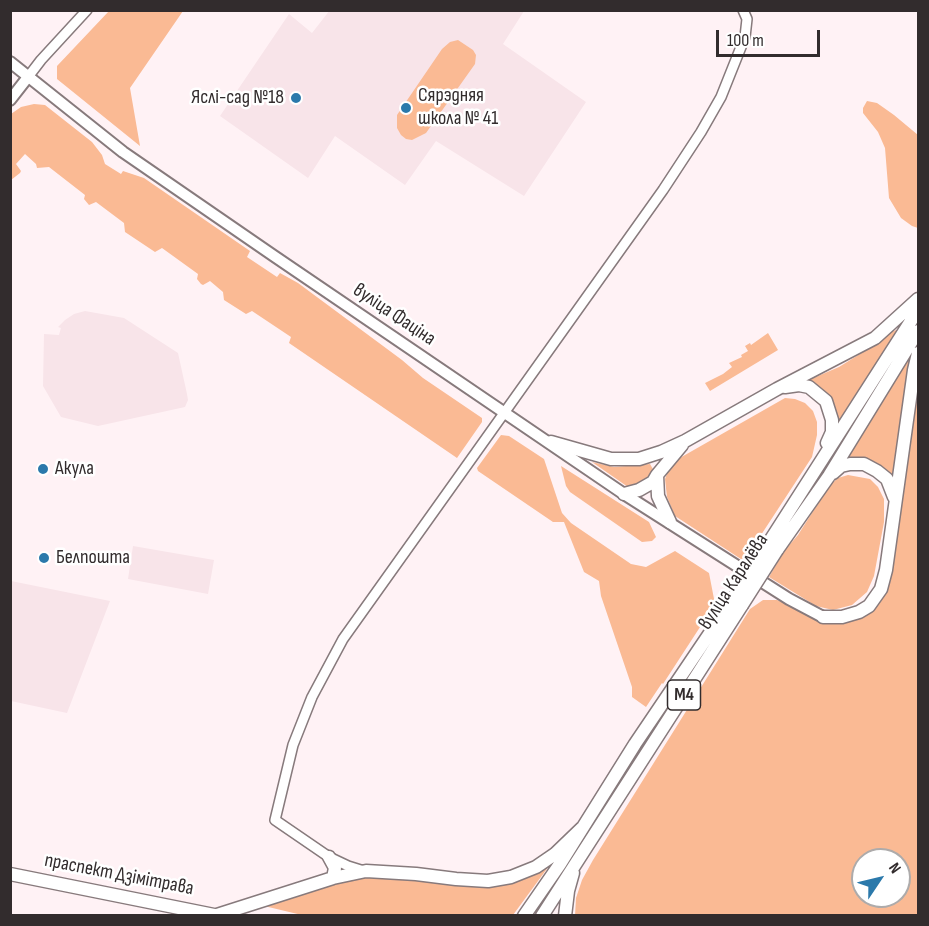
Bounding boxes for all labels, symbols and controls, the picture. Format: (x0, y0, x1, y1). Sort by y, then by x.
scale bar (719, 18, 822, 56)
text: 100 m (727, 30, 764, 51)
place label: Сярэдняя школа № 41 (418, 84, 498, 131)
place label: Яслі-сад №18 (191, 86, 284, 110)
marker: Яслі-сад №18 (289, 91, 303, 105)
marker: Сярэдняя школа № 41 (399, 101, 413, 115)
street label: вуліца Фаціна (348, 279, 440, 351)
place label: Акула (55, 457, 94, 481)
marker: Акула (36, 462, 50, 476)
street label: вуліца Каралёва (694, 529, 774, 635)
place label: Белпошта (56, 546, 130, 570)
marker: Белпошта (37, 551, 51, 565)
road number: М4 (668, 680, 700, 710)
north arrow (851, 848, 911, 908)
street label: праспект Дзімітрава (42, 849, 196, 901)
text: N (884, 860, 905, 877)

